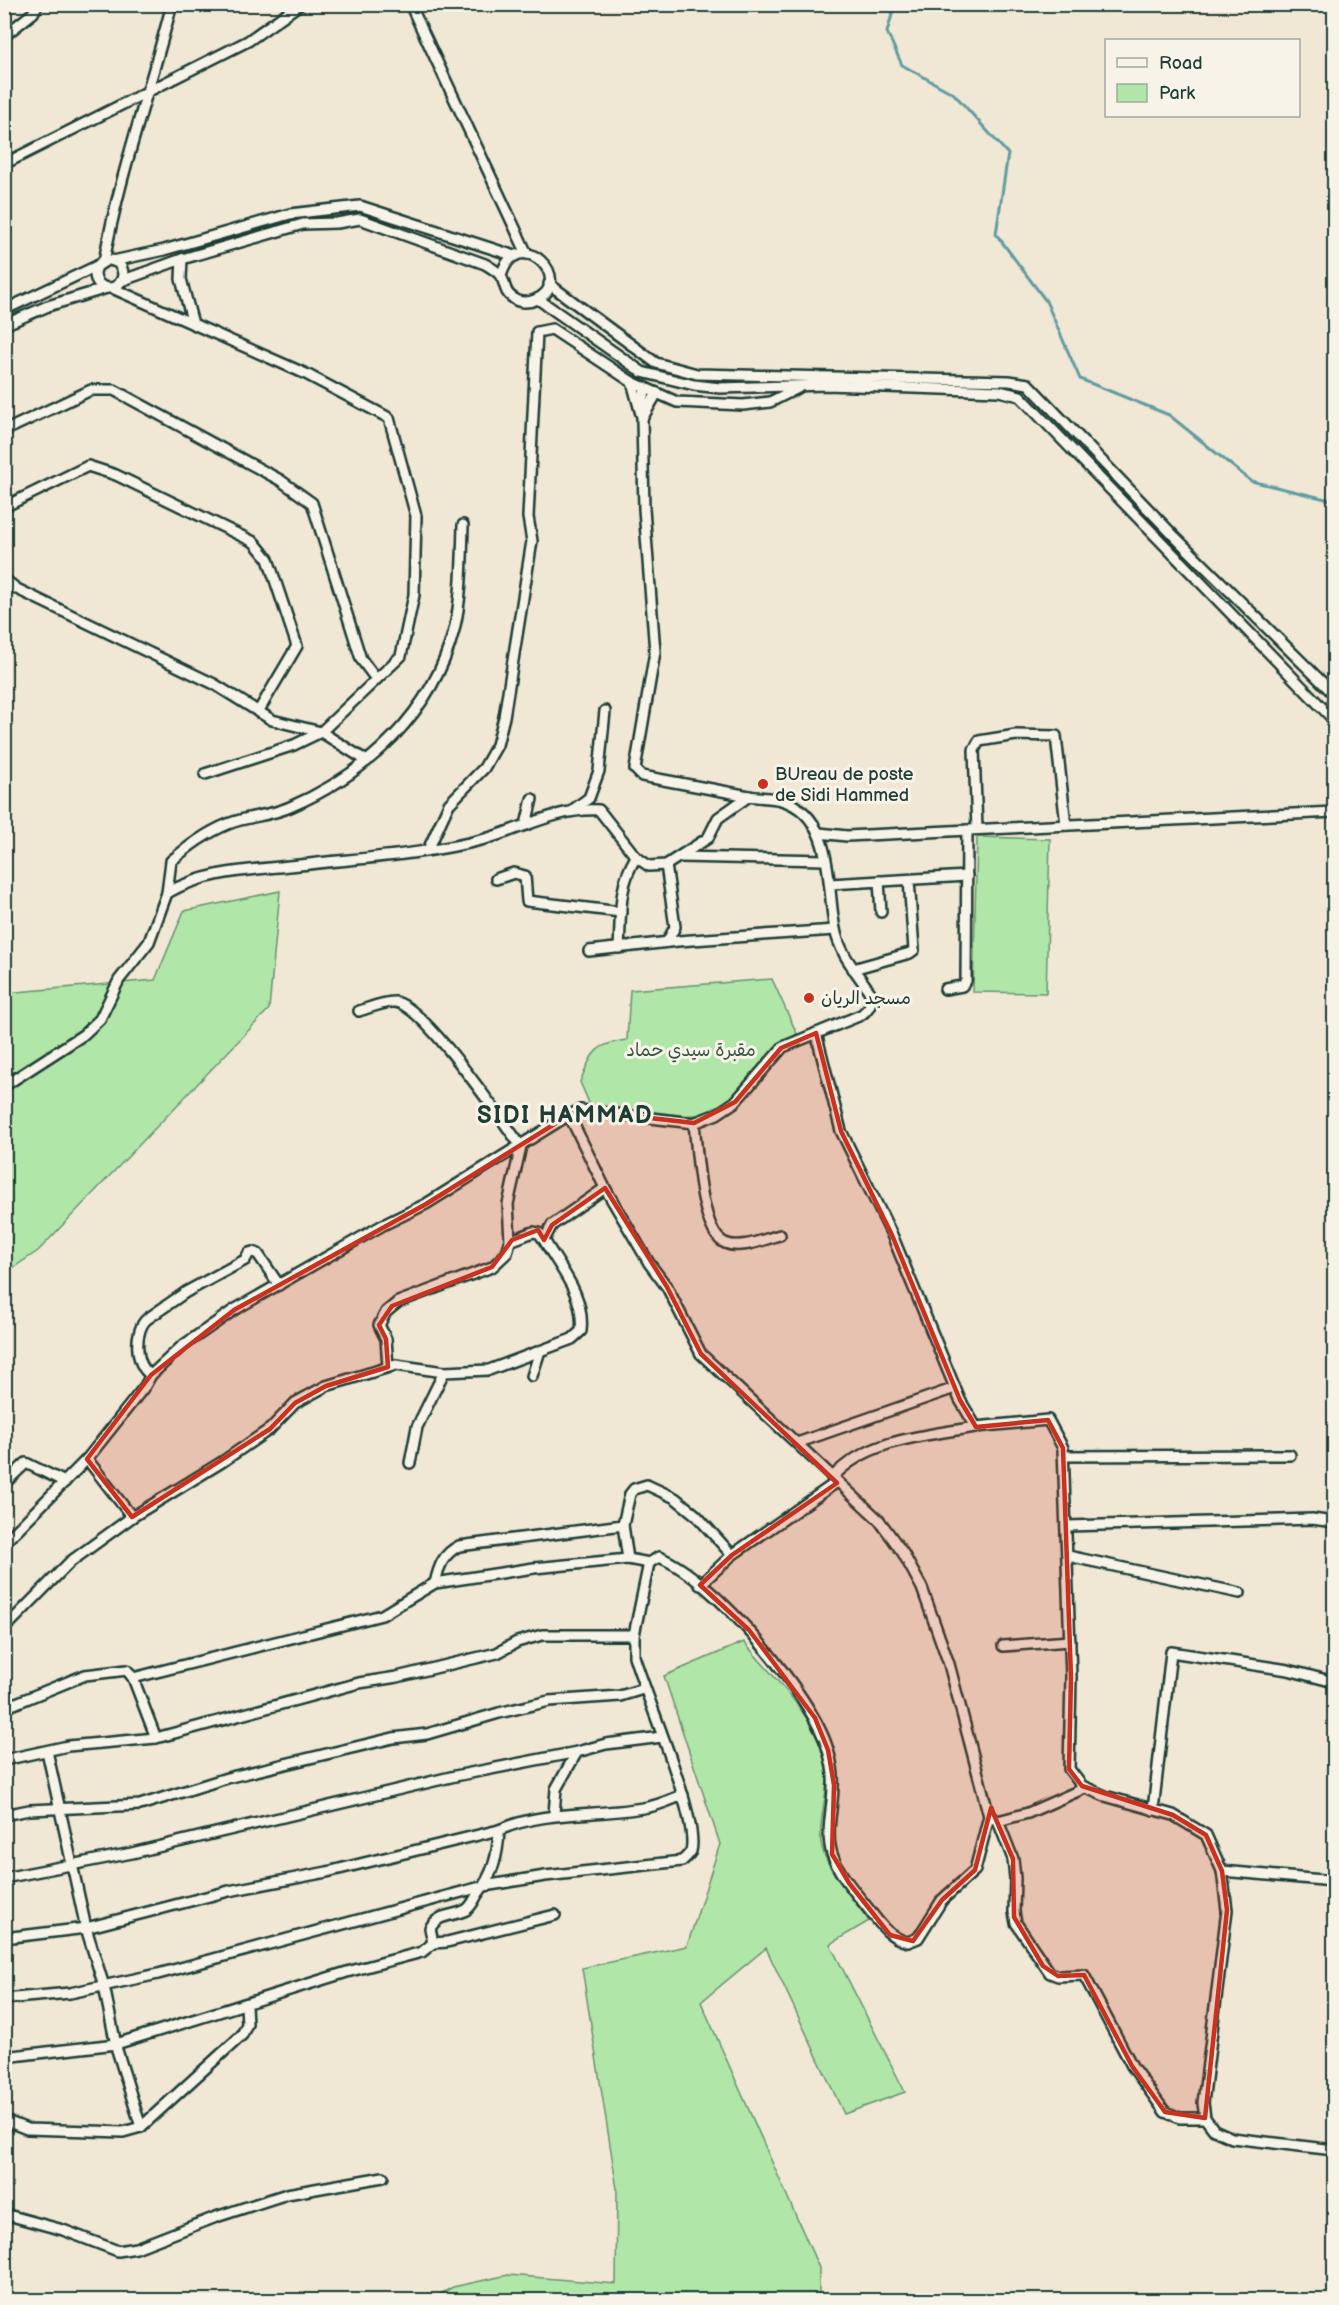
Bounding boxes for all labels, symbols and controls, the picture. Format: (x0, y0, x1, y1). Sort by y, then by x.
legend (1105, 39, 1300, 117)
text: Road (1159, 53, 1203, 74)
text: Park (1159, 83, 1195, 104)
place label: BUreau de poste de Sidi Hammed (775, 764, 914, 806)
marker: BUreau de poste de Sidi Hammed (756, 777, 770, 791)
place label: مسجد الريان (821, 988, 911, 1009)
marker: مسجد الريان (802, 991, 816, 1005)
park label: مقبرة سيدي حماد (626, 1040, 756, 1063)
district label: SIDI HAMMAD (477, 1101, 653, 1130)

